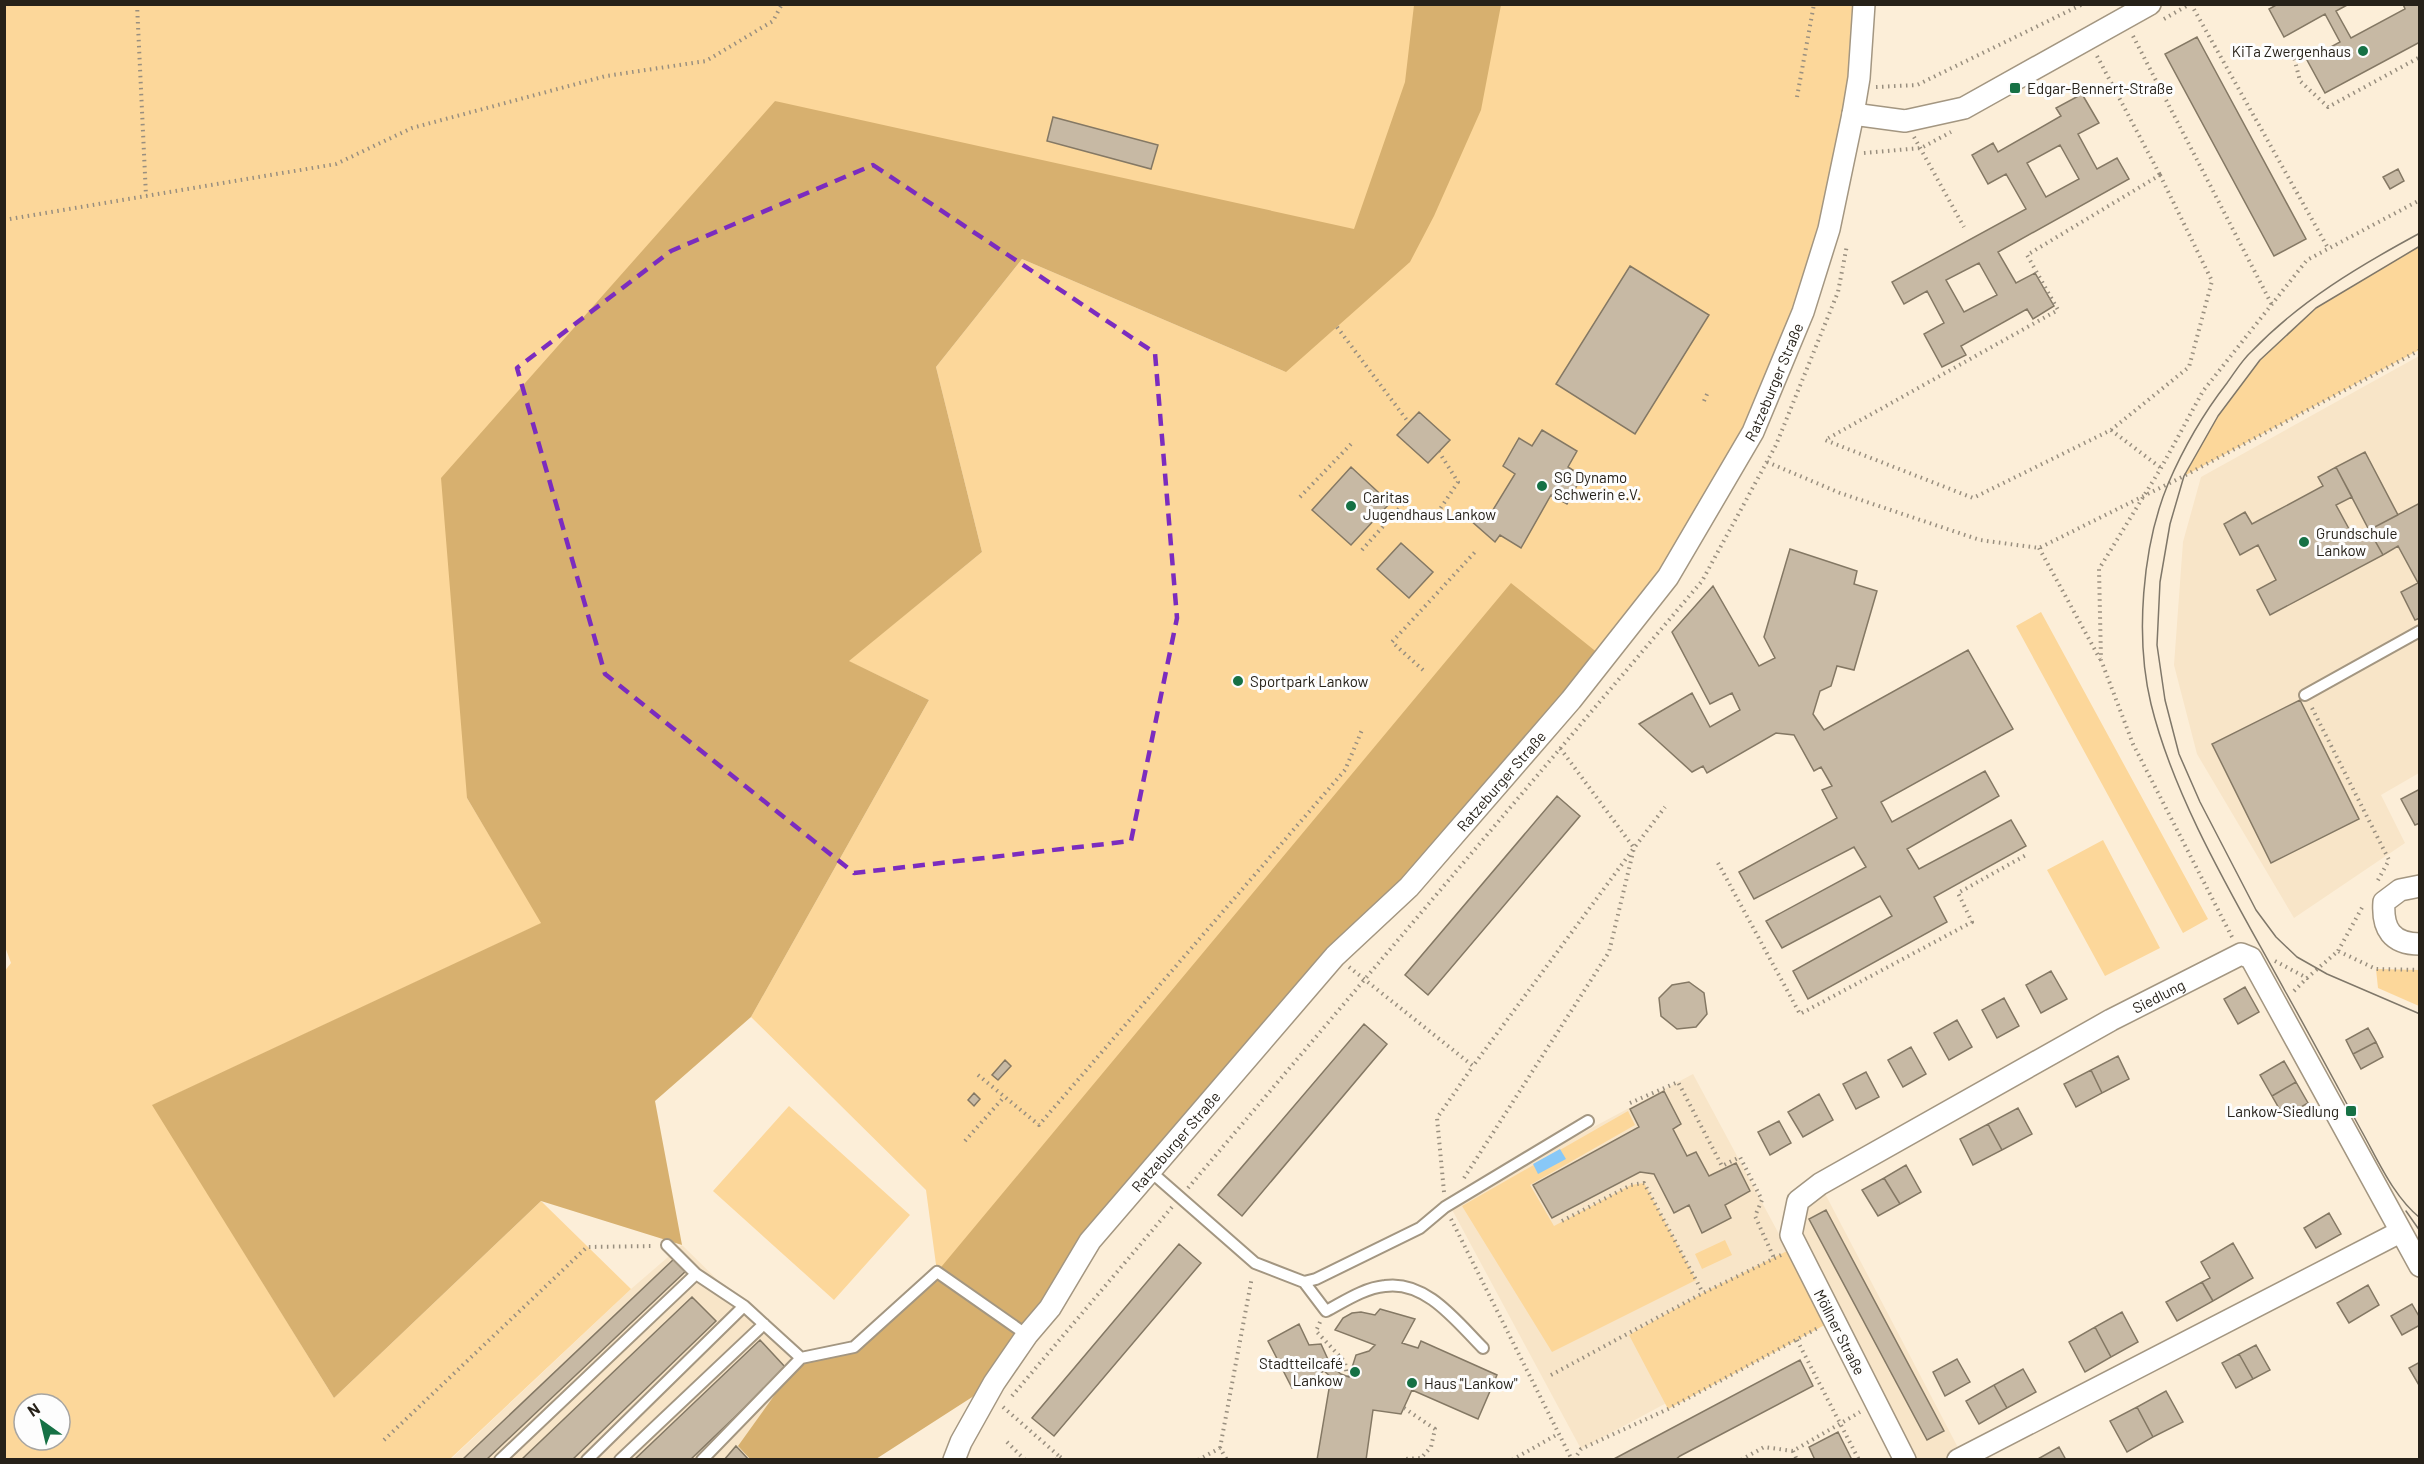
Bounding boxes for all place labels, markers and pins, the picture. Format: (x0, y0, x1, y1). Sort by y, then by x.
place label: KiTa Zwergenhaus (2232, 42, 2351, 60)
marker: KiTa Zwergenhaus (2356, 44, 2370, 58)
place label: Edgar-Bennert-Straße (2027, 79, 2173, 97)
marker: Edgar-Bennert-Straße (2008, 81, 2022, 95)
place label: SG Dynamo Schwerin e.V. (1554, 468, 1641, 503)
marker: SG Dynamo Schwerin e.V. (1535, 479, 1549, 493)
place label: Caritas Jugendhaus Lankow (1363, 488, 1496, 523)
marker: Caritas Jugendhaus Lankow (1344, 499, 1358, 513)
place label: Grundschule Lankow (2316, 524, 2397, 559)
marker: Grundschule Lankow (2297, 535, 2311, 549)
place label: Sportpark Lankow (1250, 672, 1369, 690)
marker: Sportpark Lankow (1231, 674, 1245, 688)
place label: Lankow-Siedlung (2227, 1102, 2339, 1120)
marker: Lankow-Siedlung (2344, 1104, 2358, 1118)
place label: Stadtteilcafé Lankow (1259, 1354, 1343, 1389)
marker: Stadtteilcafé Lankow (1348, 1365, 1362, 1379)
place label: Haus "Lankow" (1424, 1374, 1518, 1392)
marker: Haus "Lankow" (1405, 1376, 1419, 1390)

